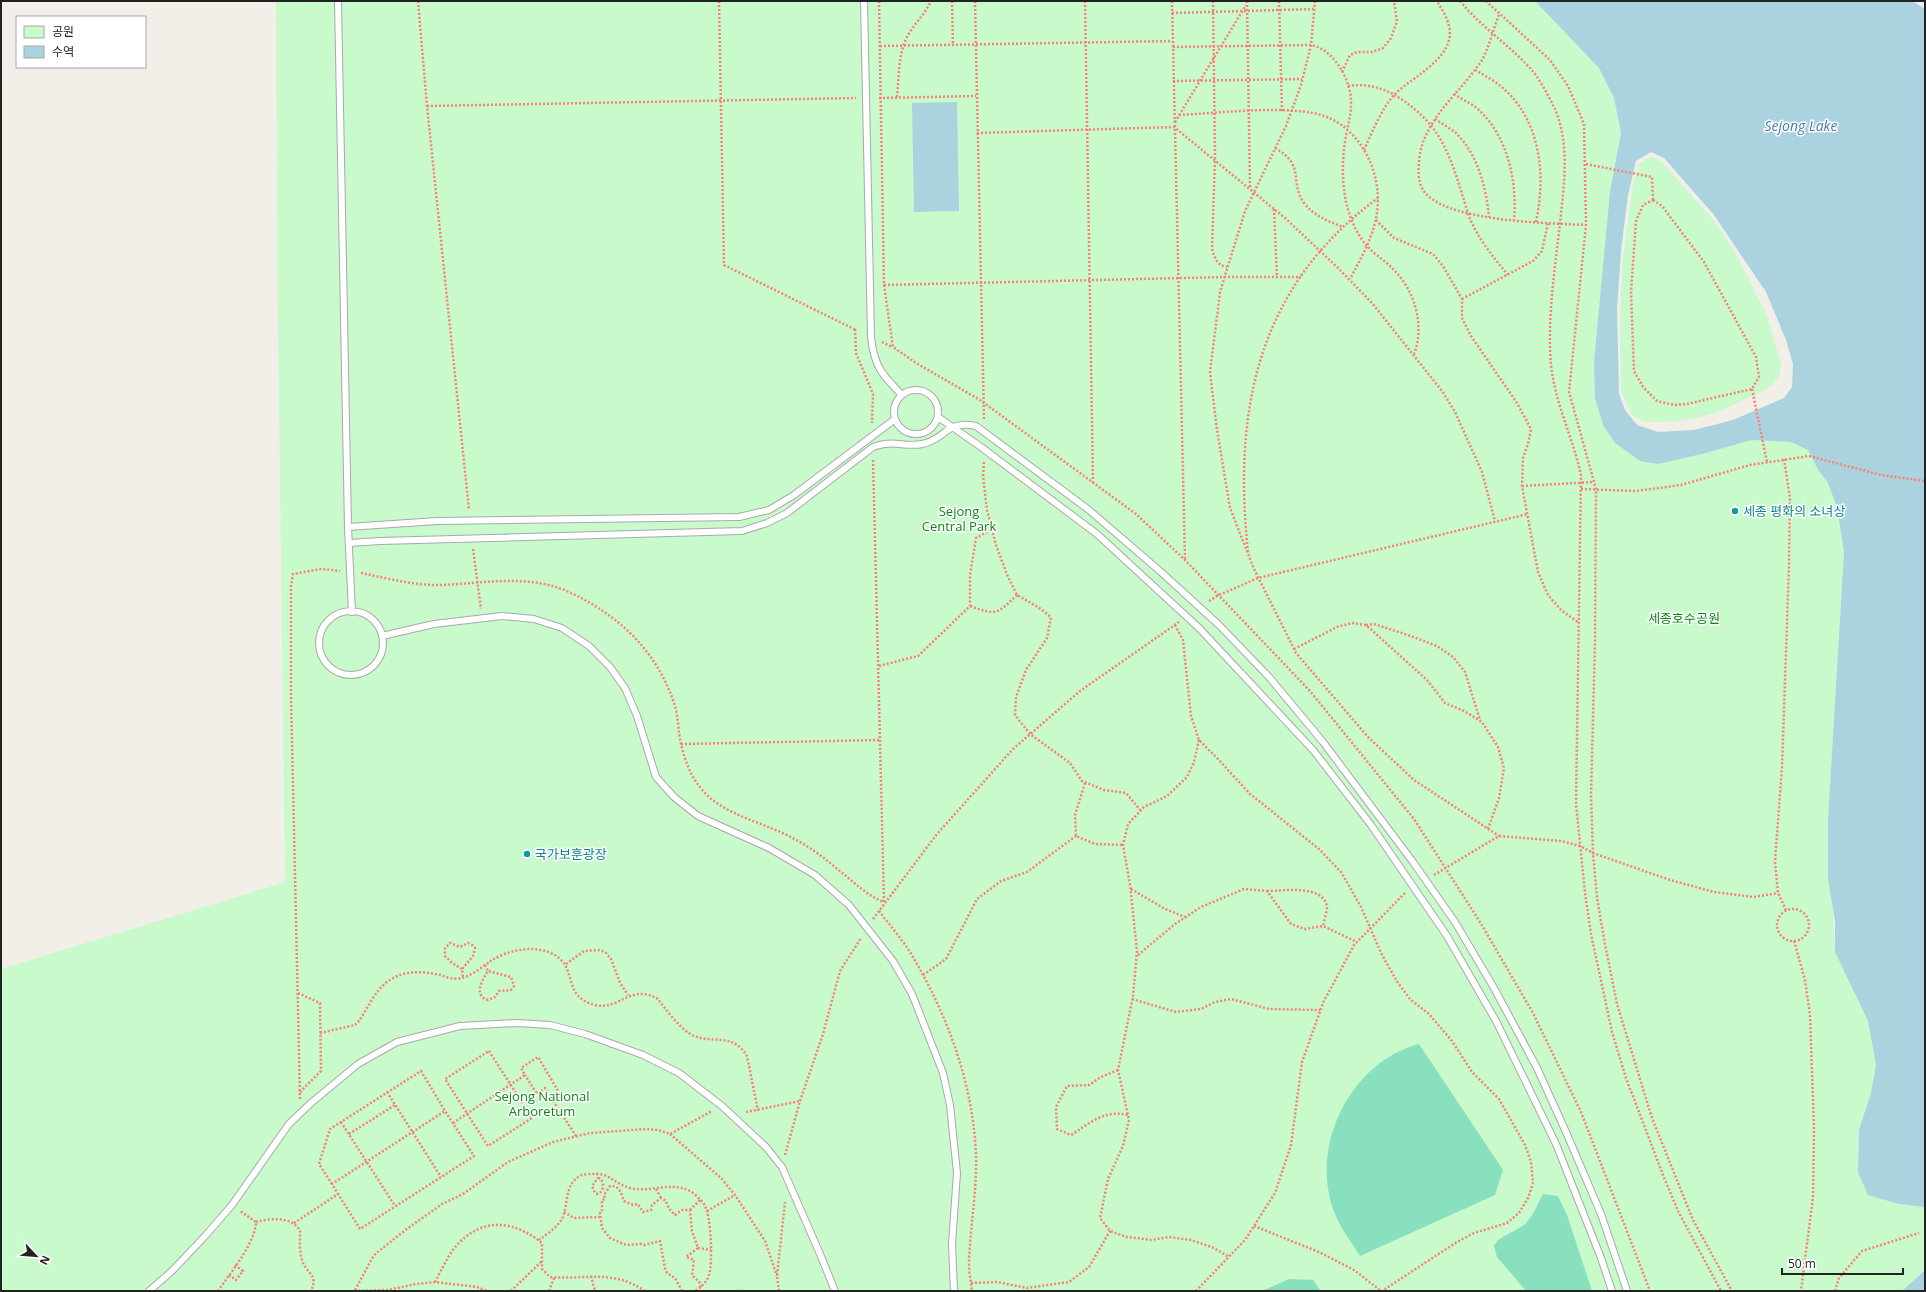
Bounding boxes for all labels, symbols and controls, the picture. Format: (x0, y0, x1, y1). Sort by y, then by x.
legend (16, 16, 146, 68)
text: 공원 (52, 23, 74, 40)
text: 수역 (52, 43, 74, 60)
water label: Sejong Lake (1765, 116, 1837, 135)
park label: Sejong Central Park (922, 502, 996, 535)
place label: 세종 평화의 소녀상 (1743, 502, 1845, 520)
marker: 세종 평화의 소녀상 (1730, 506, 1740, 516)
park label: 세종호수공원 (1648, 609, 1720, 627)
place label: 국가보훈광장 (535, 845, 607, 863)
marker: 국가보훈광장 (522, 849, 532, 859)
park label: Sejong National Arboretum (494, 1087, 590, 1120)
north arrow (16, 1236, 56, 1276)
scale bar (1782, 1250, 1903, 1276)
text: N (37, 1253, 54, 1268)
text: 50 m (1788, 1255, 1816, 1272)

